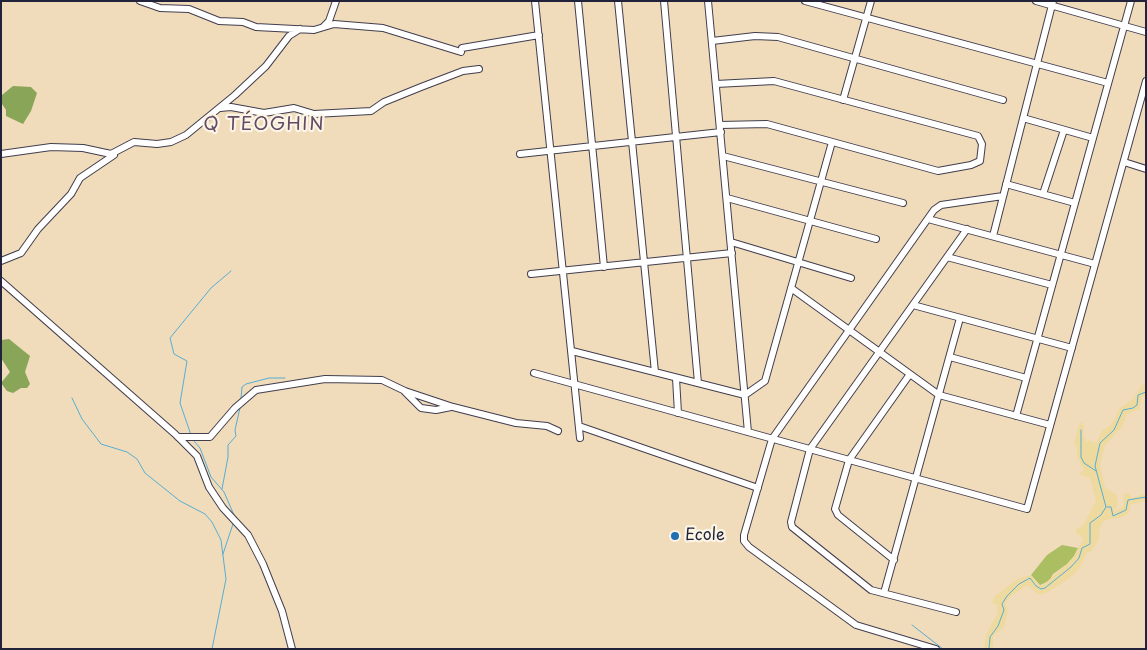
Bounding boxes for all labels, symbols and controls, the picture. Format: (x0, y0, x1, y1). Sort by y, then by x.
district label: Q TÉOGHIN (203, 114, 325, 136)
place label: Ecole (685, 526, 725, 546)
marker: Ecole (669, 530, 681, 542)

